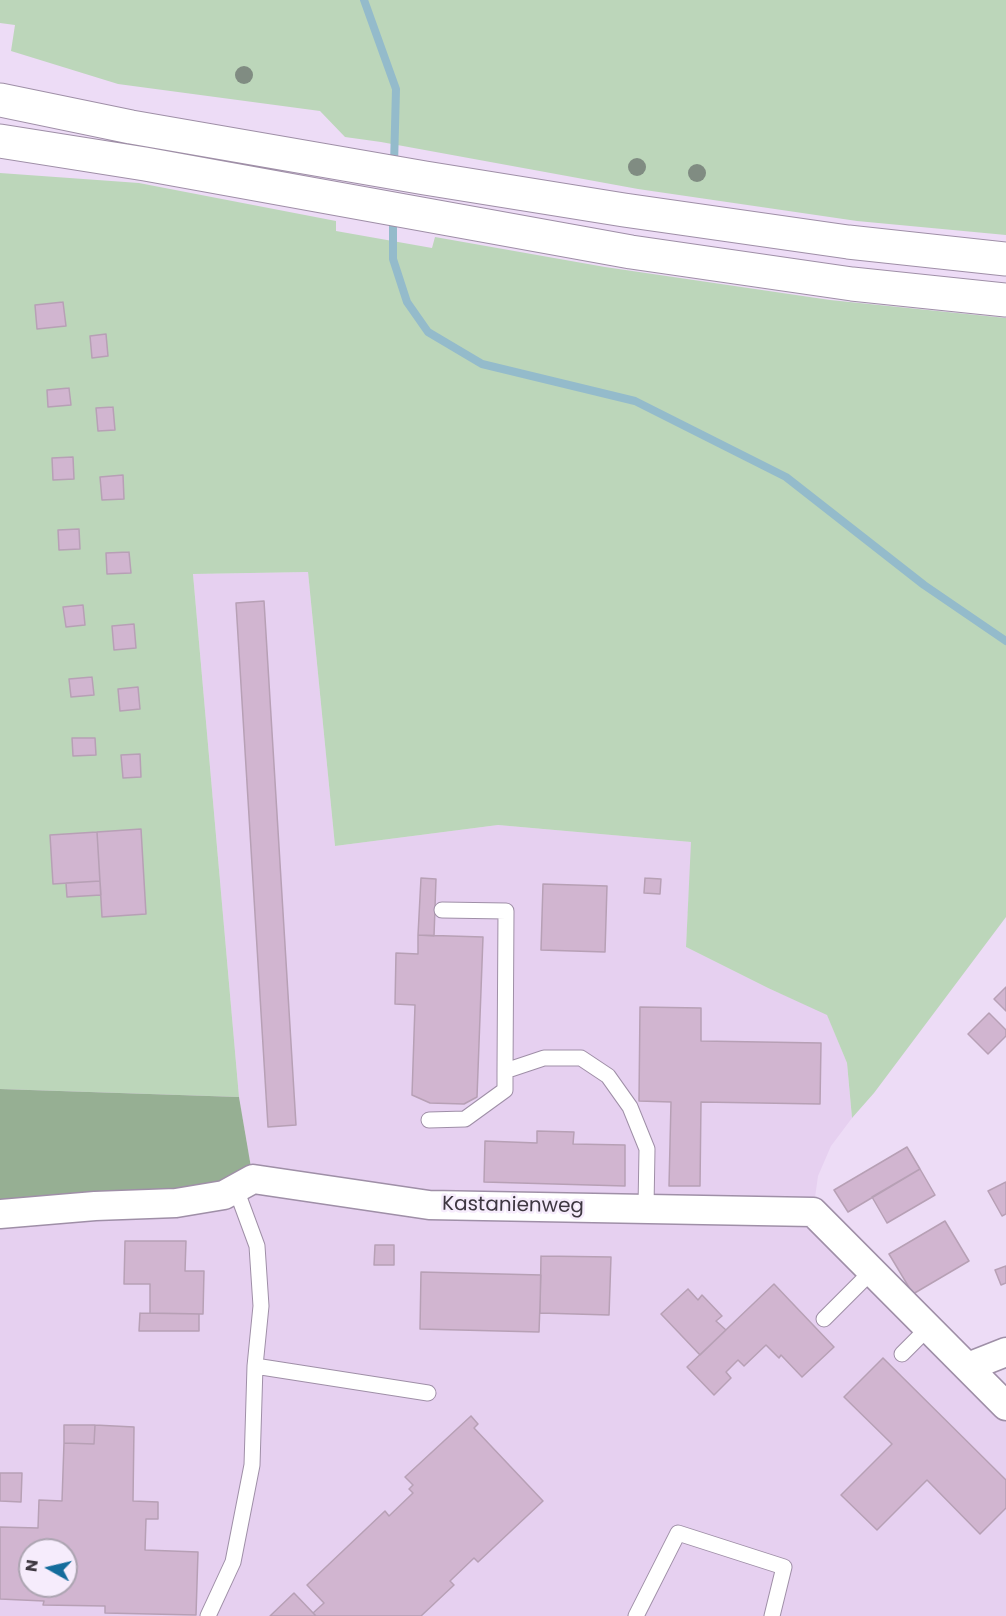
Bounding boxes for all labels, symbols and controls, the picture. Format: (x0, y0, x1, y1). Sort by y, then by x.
street label: Kastanienweg (442, 1193, 584, 1219)
north arrow (18, 1538, 78, 1598)
text: N (19, 1558, 44, 1573)

